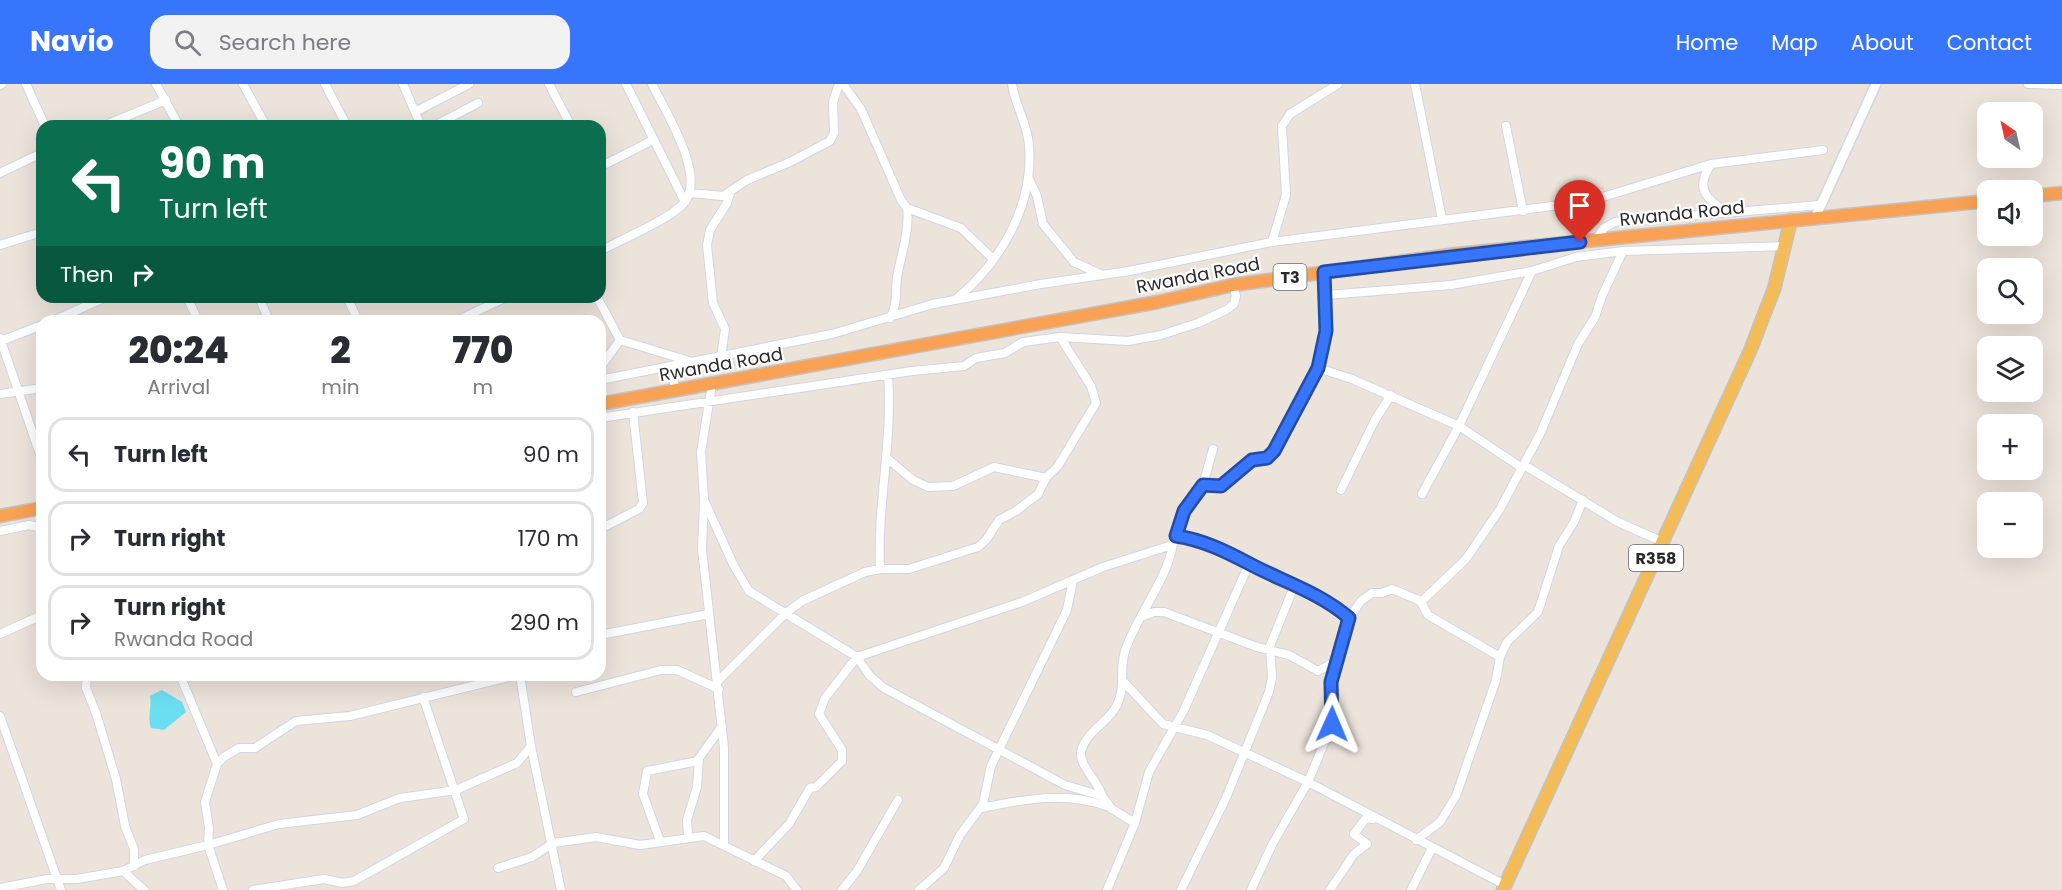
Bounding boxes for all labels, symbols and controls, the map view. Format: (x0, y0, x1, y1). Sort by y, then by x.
search box (150, 15, 570, 69)
text: Navio (30, 22, 114, 61)
icon: search (171, 26, 204, 59)
text: Search here (219, 27, 351, 58)
text: Home (1676, 28, 1738, 57)
text: Map (1771, 28, 1818, 57)
text: About (1851, 28, 1914, 57)
text: Contact (1947, 28, 2032, 57)
north arrow (1977, 102, 2043, 168)
map controls (1977, 102, 2043, 558)
text: 90 m (159, 134, 266, 193)
icon: left (60, 144, 138, 222)
pin (1554, 180, 1605, 242)
button: sound (1977, 180, 2043, 246)
icon: arrive (1563, 189, 1596, 222)
text: Turn left (159, 190, 268, 227)
street label: Rwanda Road (1618, 194, 1746, 232)
street label: Rwanda Road (1134, 251, 1262, 299)
icon: right (126, 258, 159, 291)
button: search (1977, 258, 2043, 324)
text: Then (60, 259, 114, 290)
road number: T3 (1274, 264, 1306, 290)
text: 20:24 (128, 325, 229, 376)
text: 2 (330, 325, 351, 376)
text: 770 (452, 325, 513, 376)
button: layers (1977, 336, 2043, 402)
street label: Rwanda Road (657, 341, 785, 387)
text: Arrival (147, 373, 210, 401)
text: min (321, 373, 360, 401)
text: m (473, 373, 493, 401)
button: + (1977, 414, 2043, 480)
icon: left (63, 438, 96, 471)
text: Turn left (114, 439, 208, 470)
text: 90 m (523, 439, 579, 470)
button: − (1977, 492, 2043, 558)
icon: right (63, 522, 96, 555)
text: Turn right (114, 523, 225, 554)
text: 170 m (518, 523, 579, 554)
road number: R358 (1629, 545, 1683, 571)
text: Turn right (114, 592, 225, 623)
icon: right (63, 606, 96, 639)
text: 290 m (510, 607, 579, 638)
text: Rwanda Road (114, 625, 253, 653)
position arrow (1300, 692, 1364, 756)

